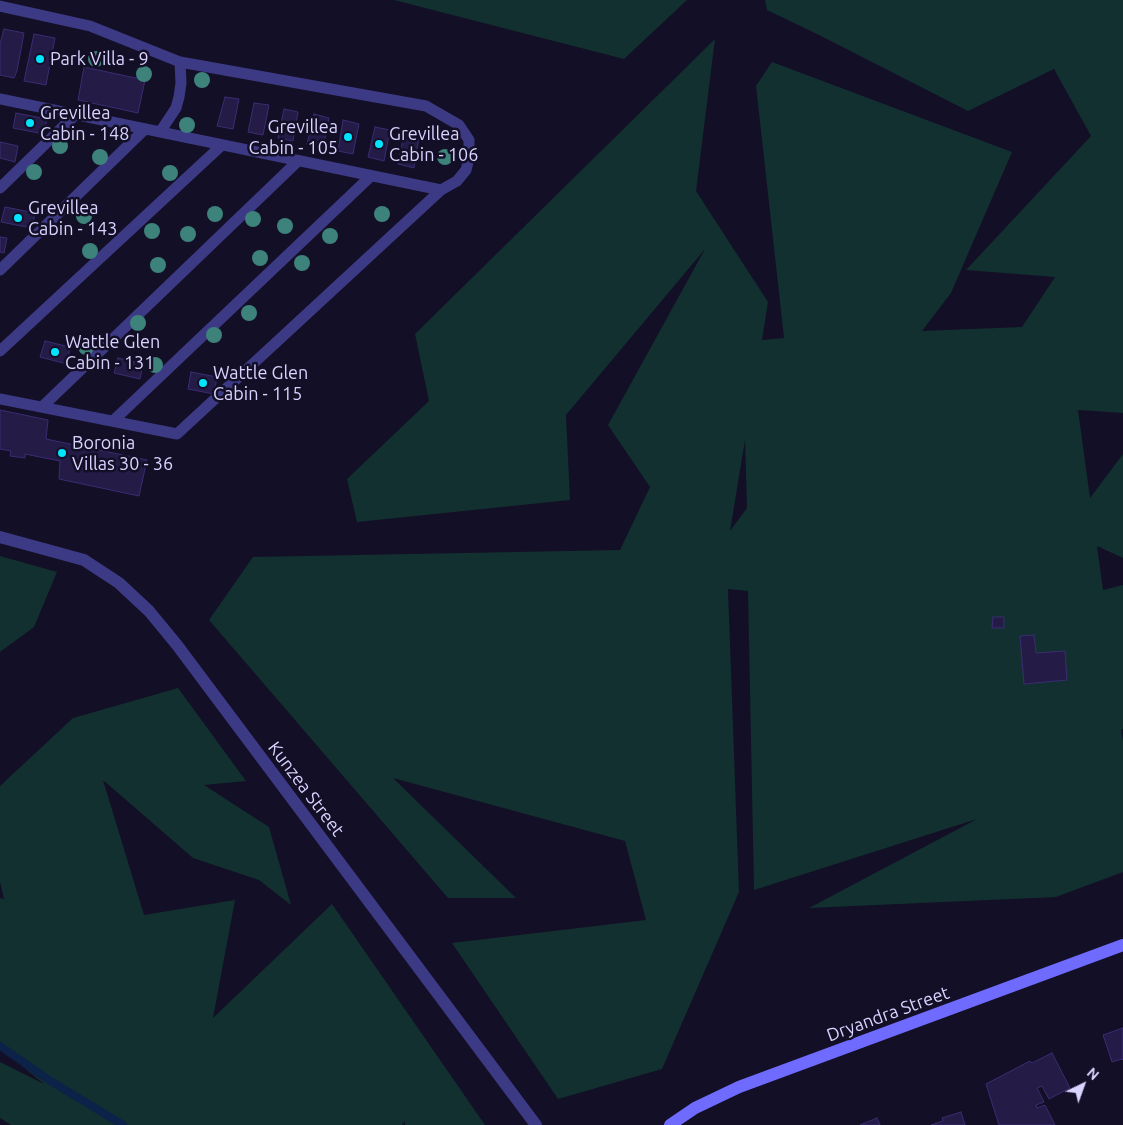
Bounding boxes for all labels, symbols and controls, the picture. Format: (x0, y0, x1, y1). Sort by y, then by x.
place label: Park Villa - 9 (50, 48, 149, 70)
marker: Park Villa - 9 (34, 53, 46, 65)
place label: Grevillea Cabin - 148 (40, 102, 129, 144)
place label: Grevillea Cabin - 105 (249, 116, 338, 158)
marker: Grevillea Cabin - 148 (24, 117, 36, 129)
place label: Grevillea Cabin - 106 (389, 123, 478, 166)
marker: Grevillea Cabin - 105 (342, 131, 354, 143)
marker: Grevillea Cabin - 106 (373, 138, 385, 150)
place label: Grevillea Cabin - 143 (28, 197, 117, 240)
marker: Grevillea Cabin - 143 (12, 212, 24, 224)
place label: Wattle Glen Cabin - 131 (65, 331, 160, 374)
marker: Wattle Glen Cabin - 131 (49, 346, 61, 358)
place label: Wattle Glen Cabin - 115 (213, 362, 308, 404)
marker: Wattle Glen Cabin - 115 (197, 377, 209, 389)
place label: Boronia Villas 30 - 36 (72, 432, 173, 474)
marker: Boronia Villas 30 - 36 (56, 447, 68, 459)
street label: Kunzea Street (263, 737, 349, 841)
street label: Dryandra Street (824, 982, 952, 1046)
north arrow (1058, 1060, 1108, 1110)
text: N (1084, 1064, 1102, 1083)

